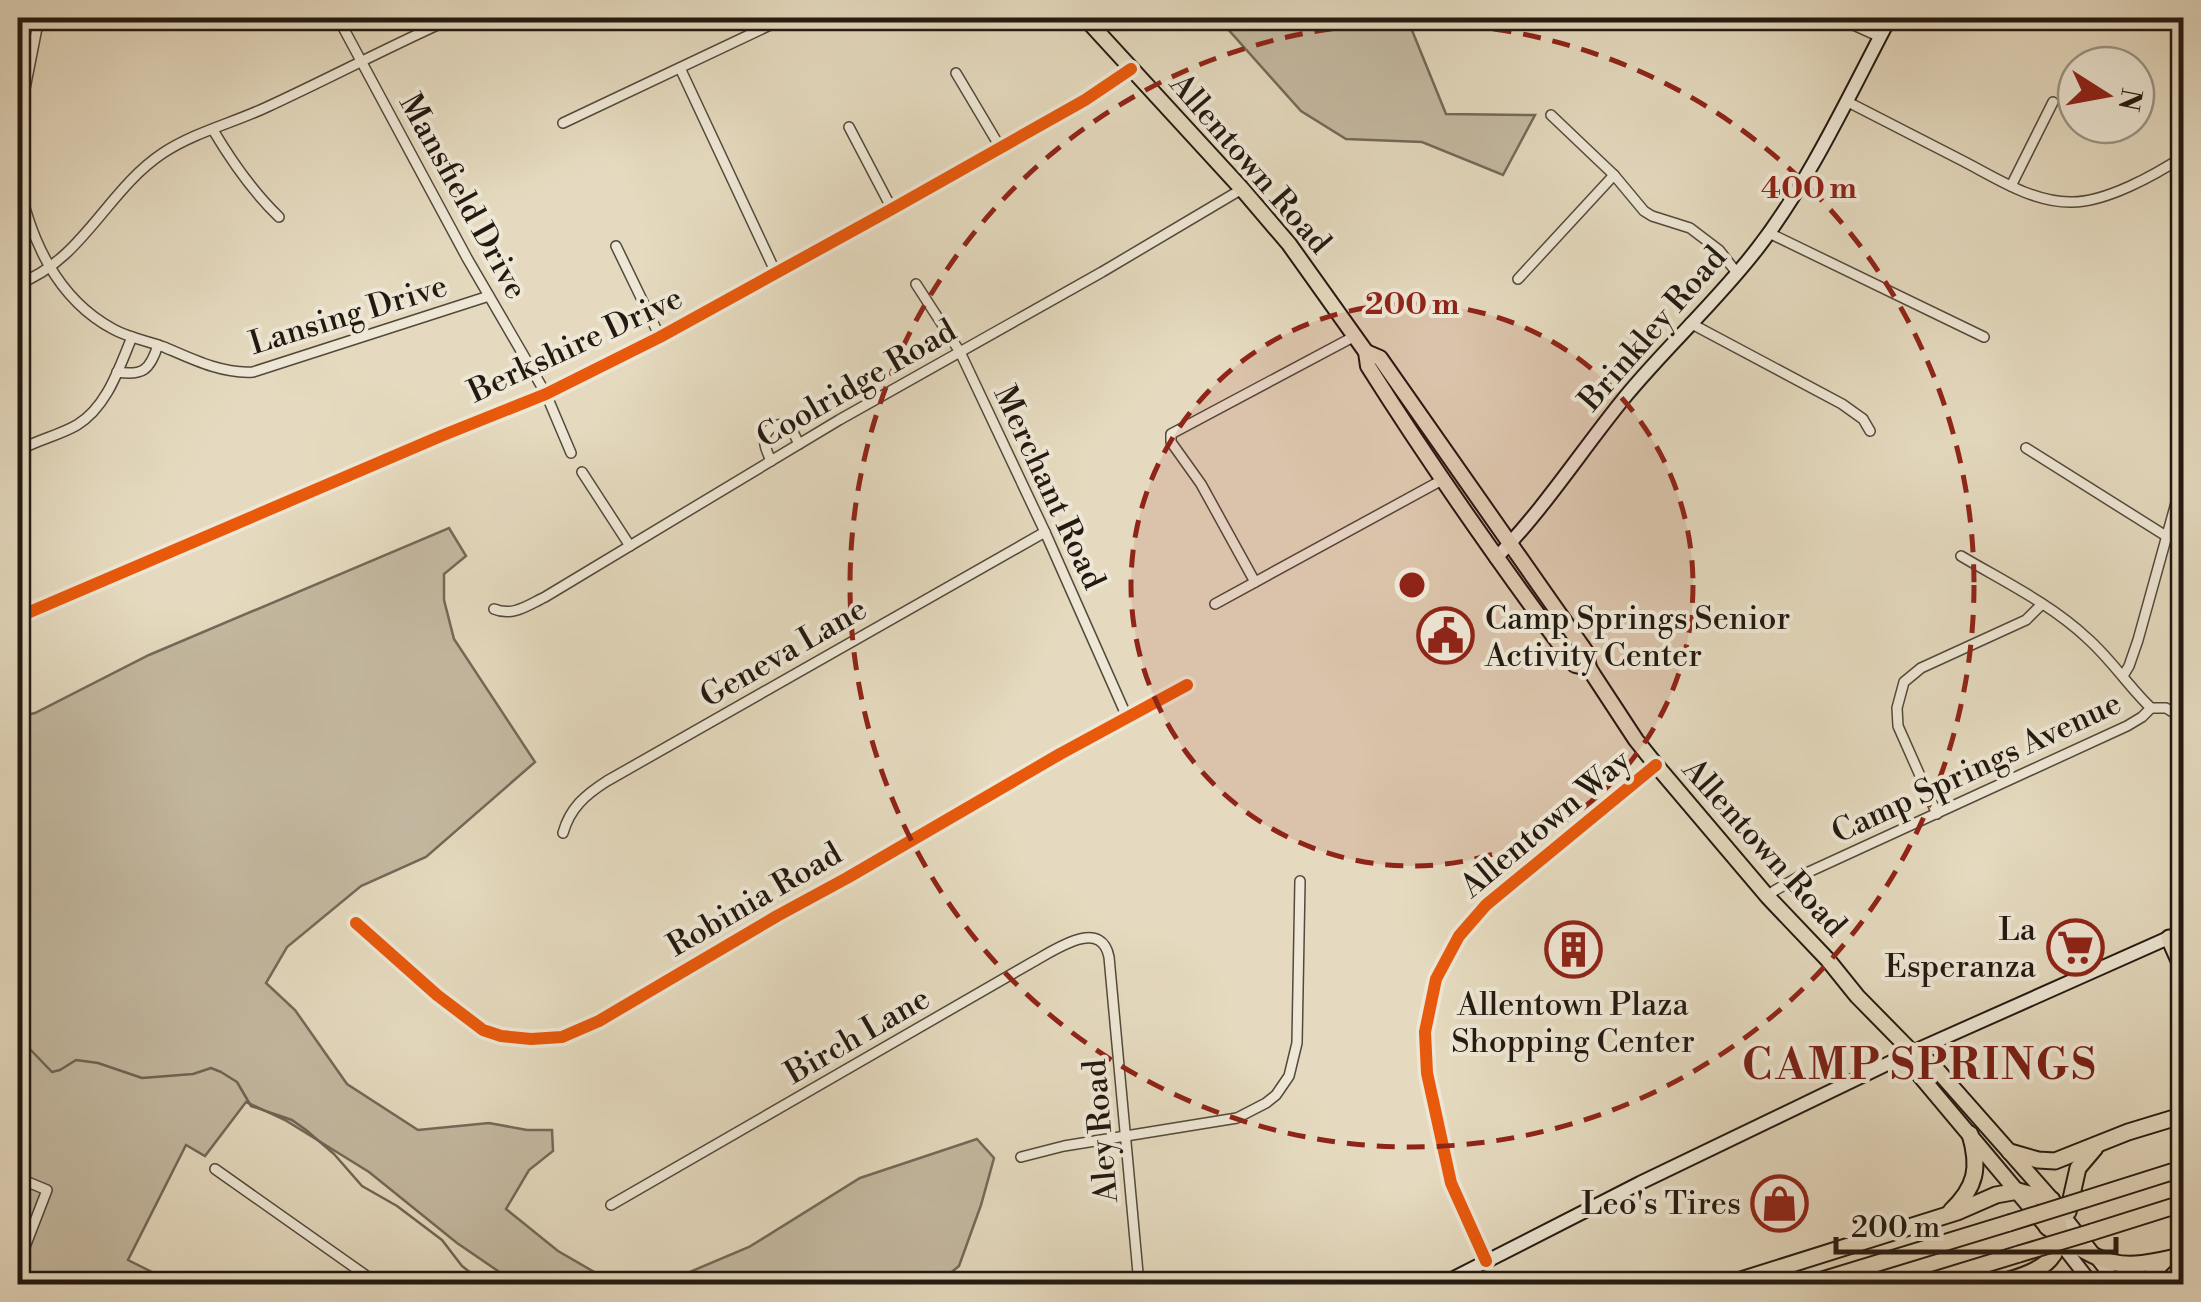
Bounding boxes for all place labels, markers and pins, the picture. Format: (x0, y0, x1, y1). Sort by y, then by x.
centre of rings (1394, 567, 1430, 603)
place label: Camp Springs Senior Activity Center (1484, 599, 1790, 676)
public building icon: Camp Springs Senior Activity Center (1416, 606, 1476, 666)
place label: La Esperanza (1885, 910, 2037, 987)
supermarket icon: La Esperanza (2045, 917, 2105, 977)
building icon: Allentown Plaza Shopping Center (1543, 920, 1603, 980)
place label: Allentown Plaza Shopping Center (1451, 985, 1695, 1062)
shop icon: Leo's Tires (1750, 1173, 1810, 1233)
place label: Leo's Tires (1581, 1184, 1741, 1224)

